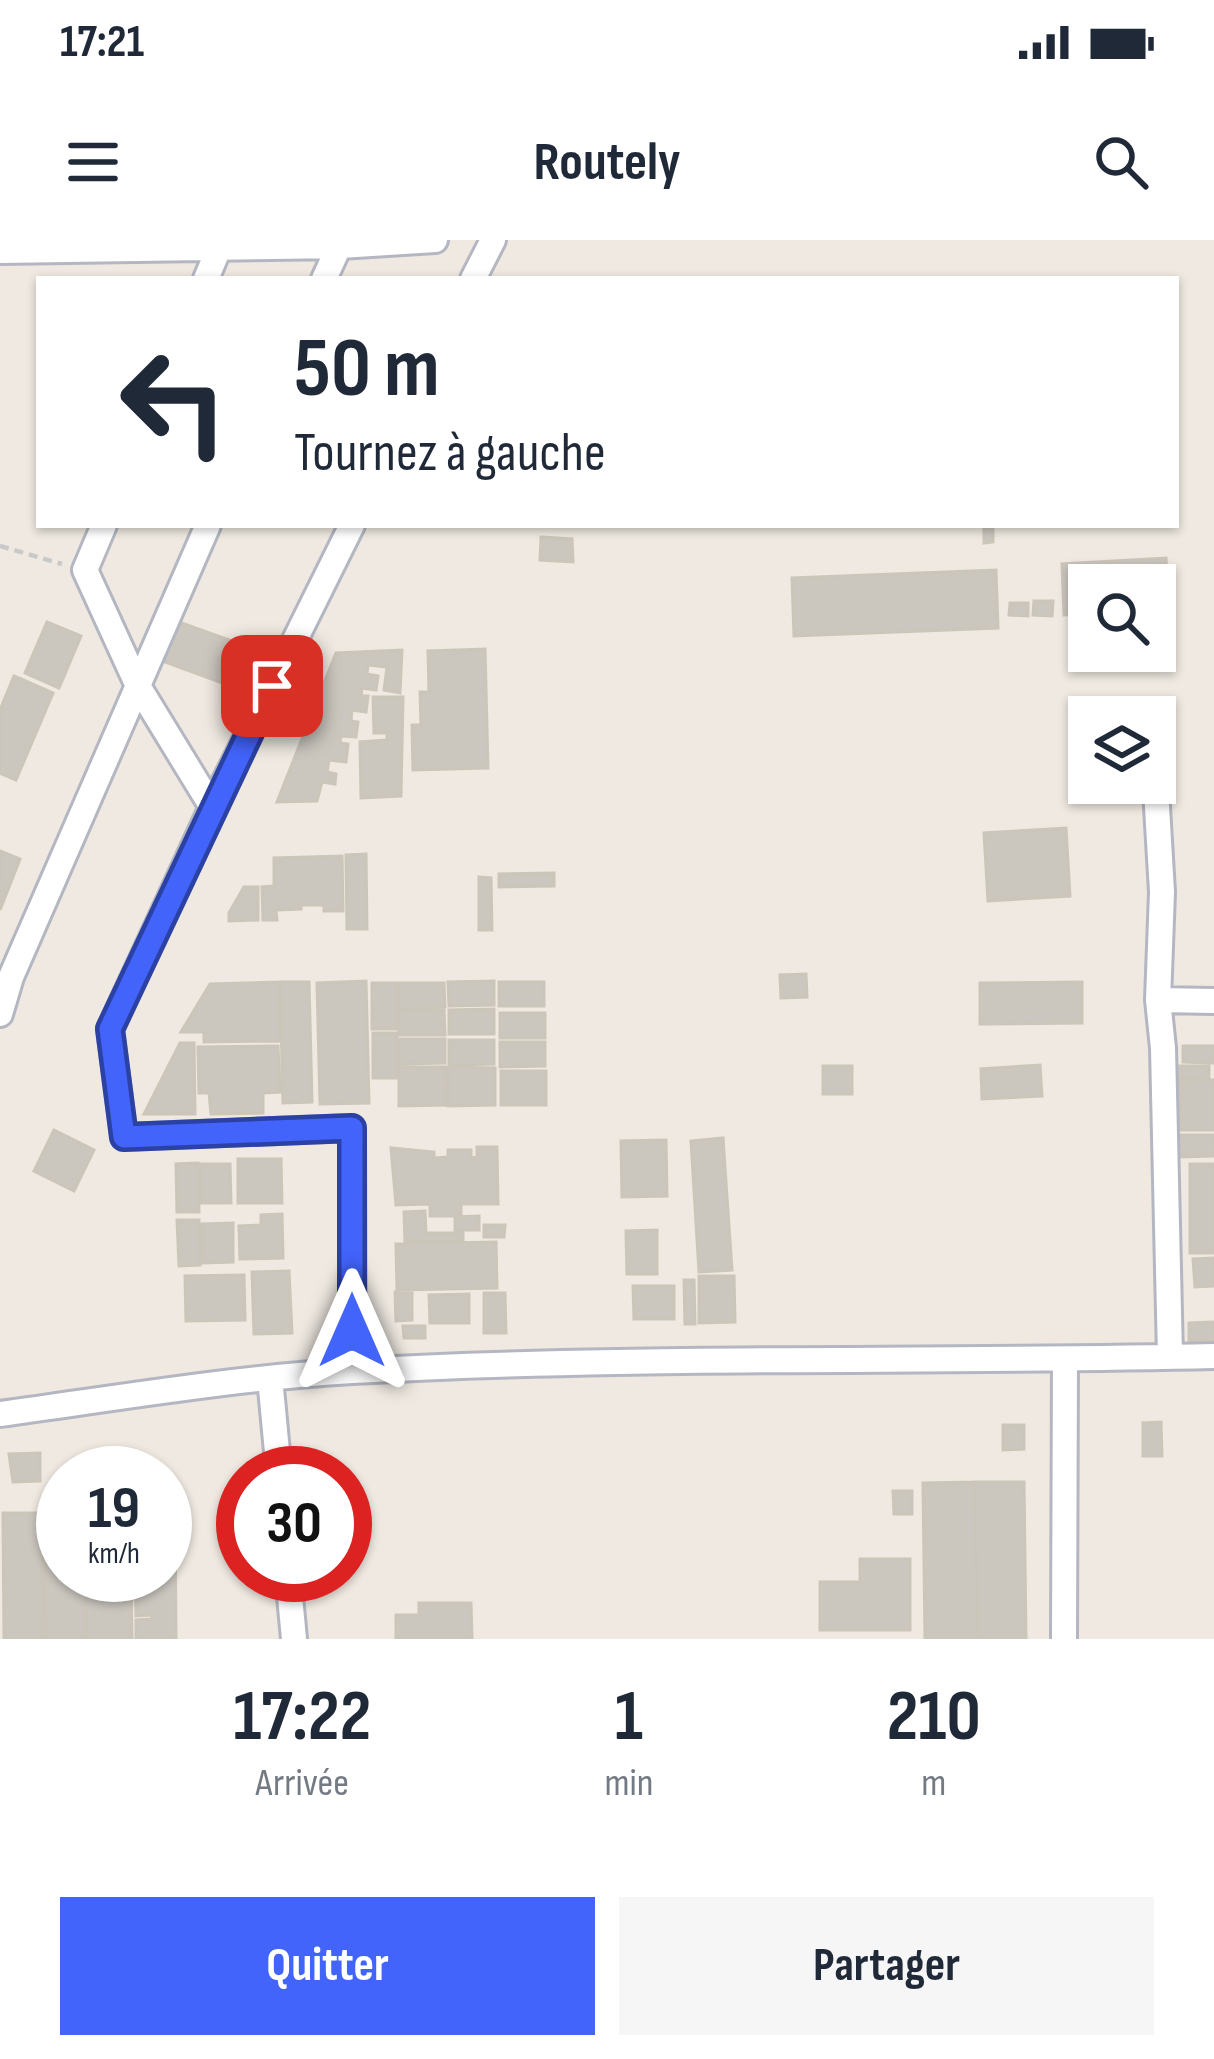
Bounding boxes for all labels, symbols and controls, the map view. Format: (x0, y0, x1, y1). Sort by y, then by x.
text: 17:21 (60, 15, 144, 70)
icon: menu (60, 129, 126, 195)
icon: search (1088, 129, 1154, 195)
text: Routely (533, 130, 681, 195)
text: 50 m (294, 319, 440, 420)
icon: left (96, 324, 252, 480)
text: Tournez à gauche (294, 421, 606, 486)
map controls (1068, 564, 1176, 804)
button: search (1068, 564, 1176, 672)
pin (221, 635, 323, 737)
icon: arrive (239, 653, 305, 719)
button: layers (1068, 696, 1176, 804)
position arrow (289, 1268, 415, 1394)
speed limit sign: 30 (216, 1446, 372, 1602)
text: 19 (88, 1473, 140, 1545)
text: km/h (88, 1536, 140, 1572)
text: 17:22 (233, 1674, 371, 1761)
text: 1 (615, 1674, 643, 1761)
text: 210 (887, 1674, 981, 1761)
text: Arrivée (256, 1760, 349, 1807)
text: min (604, 1760, 653, 1807)
text: m (921, 1760, 946, 1807)
button: Quitter (60, 1897, 595, 2035)
button: Partager (619, 1897, 1154, 2035)

